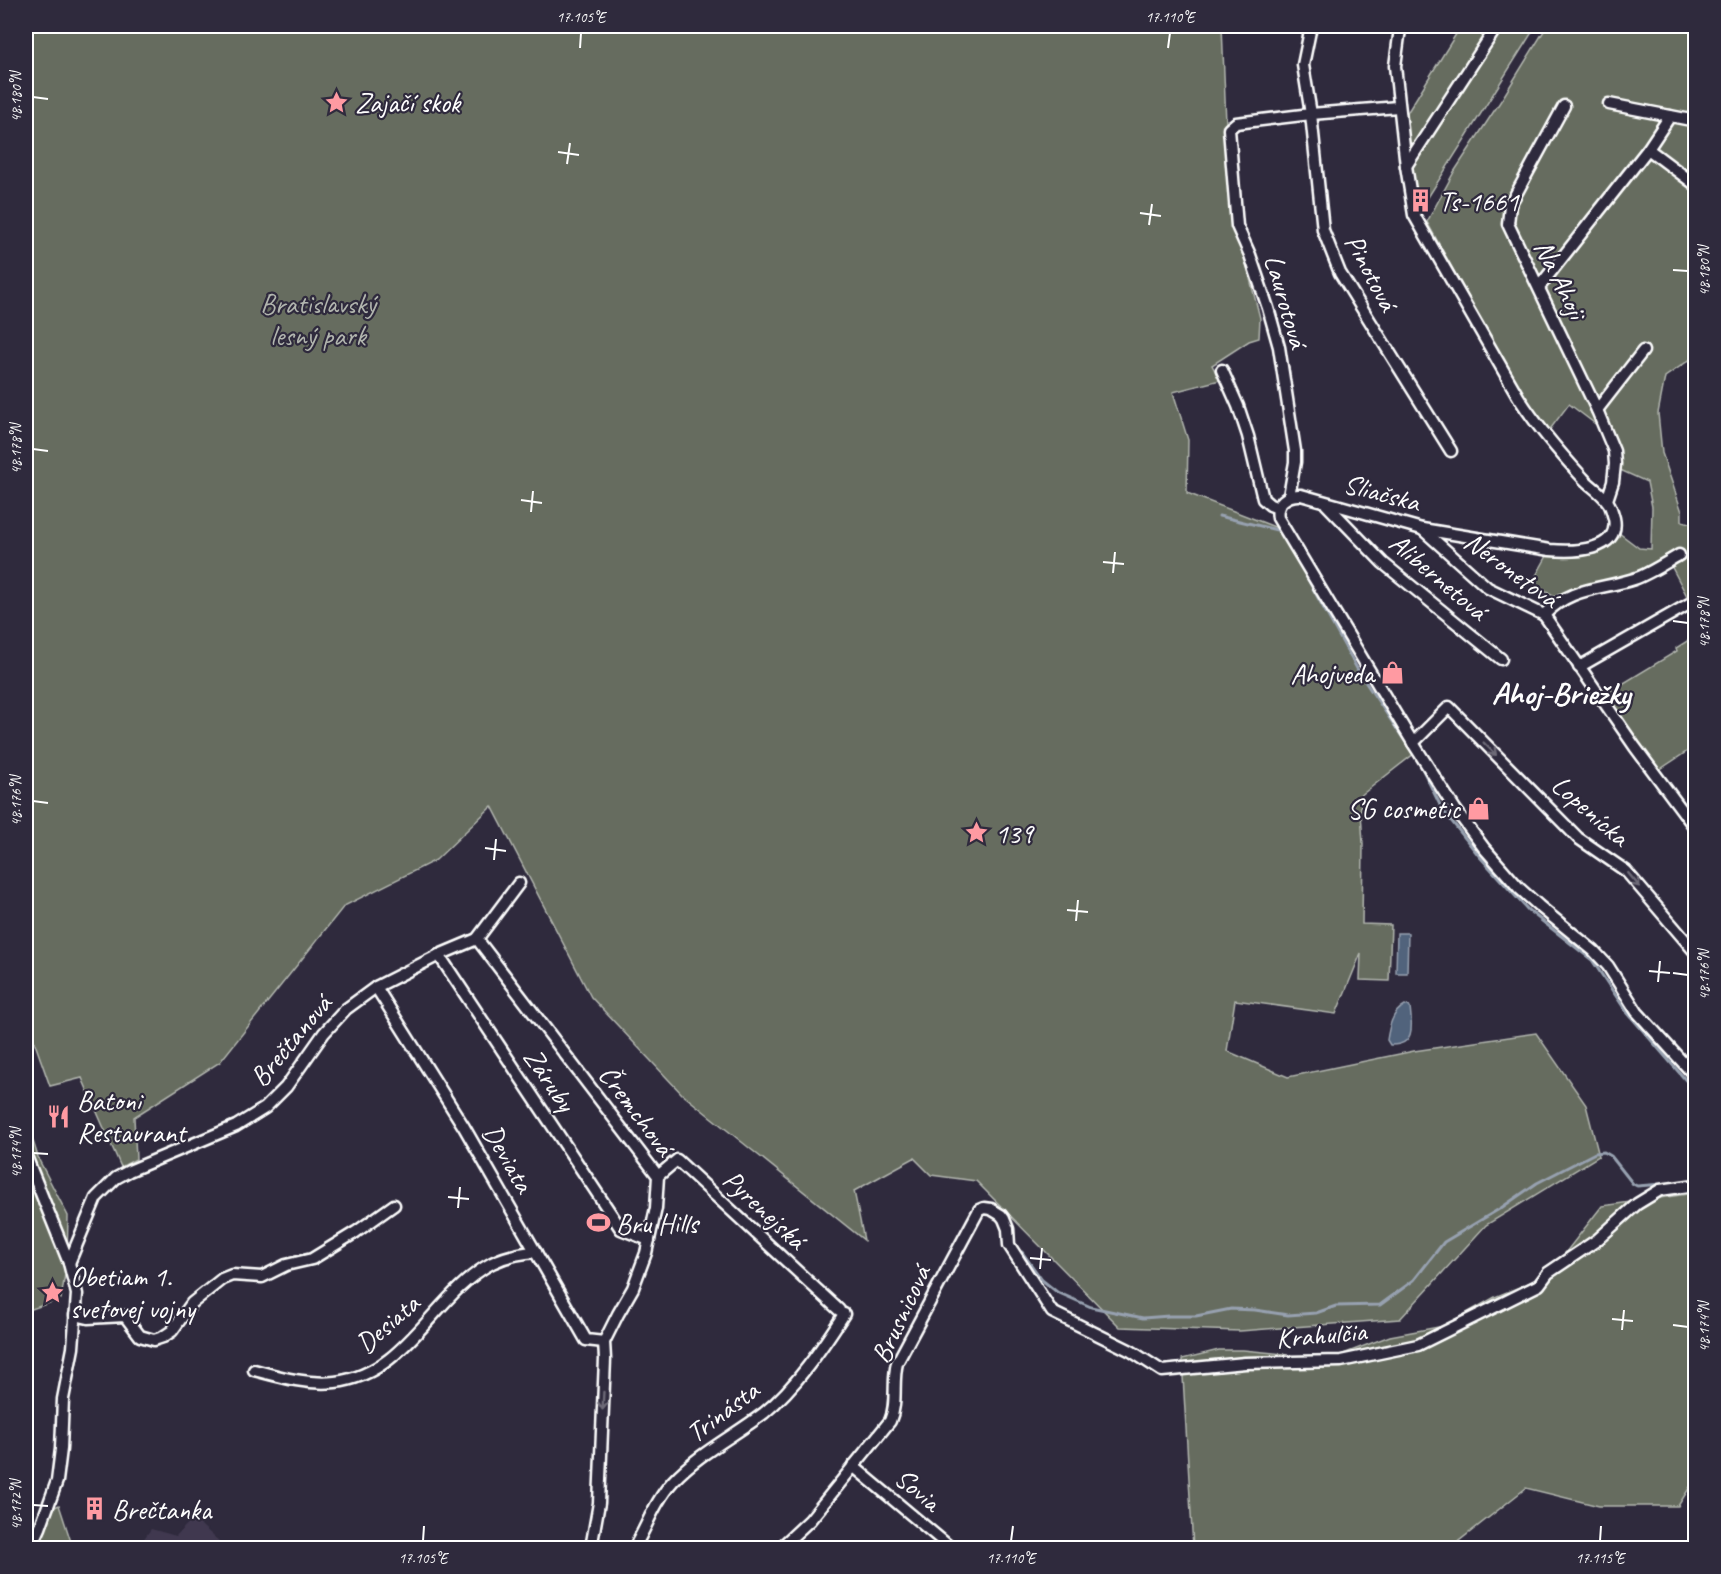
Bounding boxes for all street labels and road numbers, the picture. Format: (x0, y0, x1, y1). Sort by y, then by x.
street label: Pinotová (1337, 228, 1407, 319)
street label: Na Ahoji (1526, 234, 1596, 328)
street label: Laurotová (1257, 251, 1317, 354)
street label: Sliačska (1340, 466, 1425, 520)
street label: Neronetová (1457, 523, 1568, 617)
street label: Alibernetová (1382, 525, 1497, 629)
street label: Lopenícka (1545, 767, 1638, 855)
street label: Brečtanová (242, 985, 341, 1093)
street label: Záruby (516, 1041, 585, 1120)
street label: Čremchová (591, 1058, 684, 1165)
street label: Deviata (475, 1118, 543, 1200)
street label: Pyrenejská (716, 1162, 816, 1259)
street label: Brusnicová (863, 1257, 939, 1369)
street label: Desiata (348, 1285, 428, 1361)
street label: Krahulčia (1275, 1313, 1369, 1356)
street label: Trinásta (679, 1372, 767, 1450)
street label: Sovia (888, 1460, 950, 1520)

